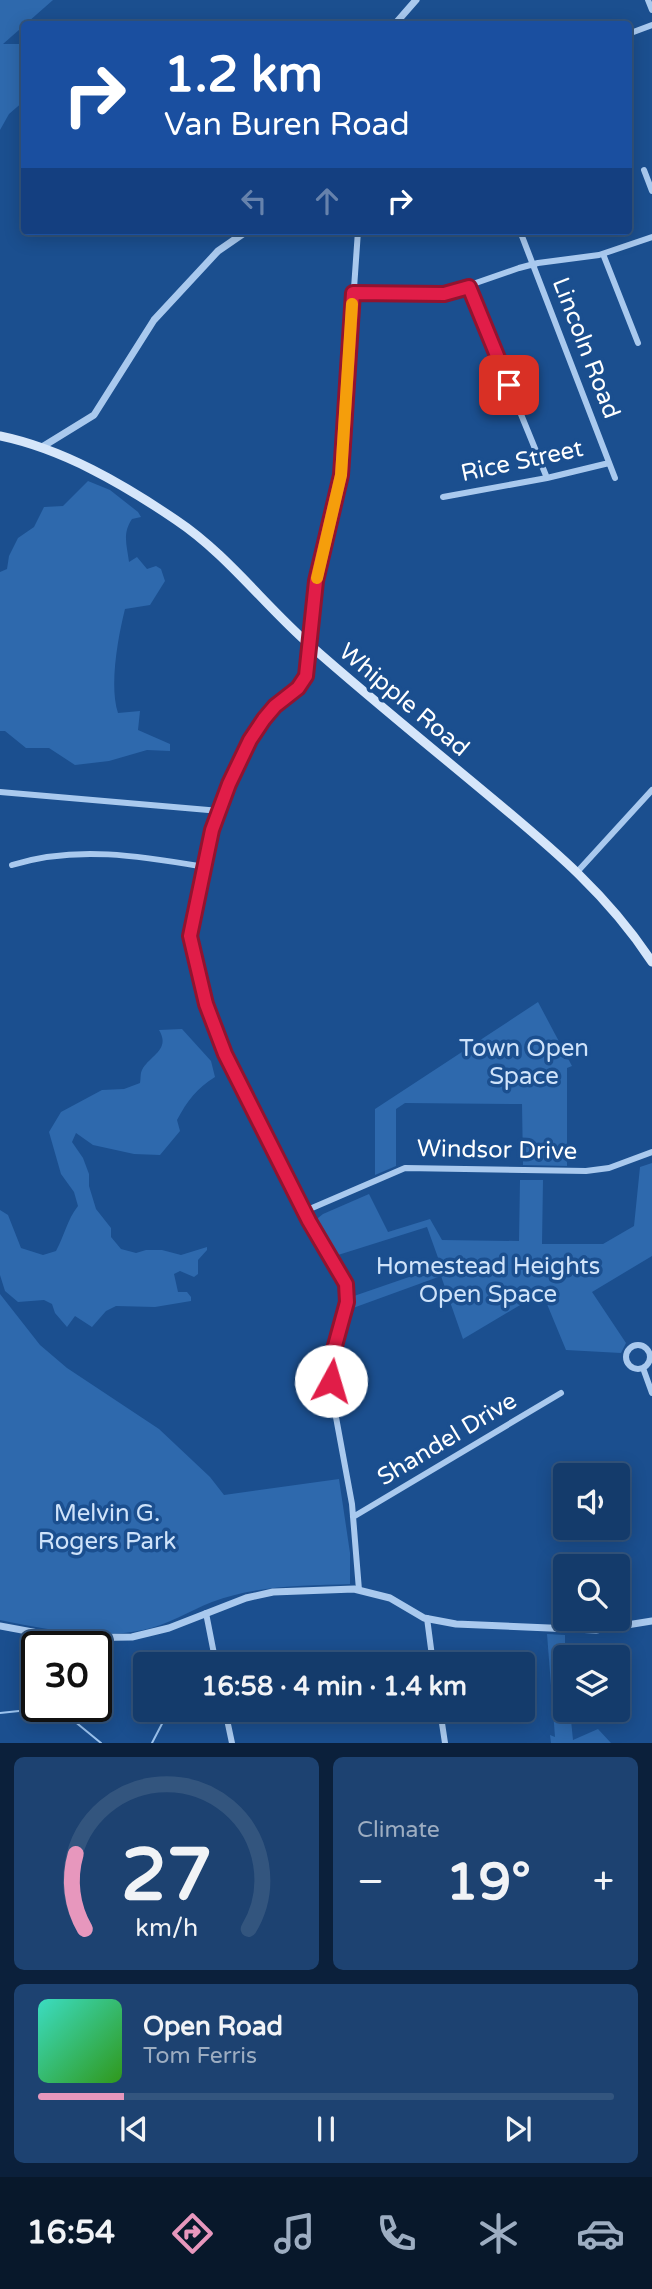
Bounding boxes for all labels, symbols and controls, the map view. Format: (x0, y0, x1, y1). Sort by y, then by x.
text: 1.2 km (164, 46, 323, 105)
icon: right (49, 49, 140, 140)
text: Van Buren Road (164, 106, 410, 144)
icon: left (235, 182, 273, 220)
icon: ahead (308, 182, 346, 220)
icon: right (381, 182, 419, 220)
street label: Lincoln Road (546, 273, 626, 423)
pin (479, 355, 539, 415)
icon: arrive (490, 366, 528, 404)
street label: Rice Street (458, 434, 586, 488)
street label: Whipple Road (333, 637, 475, 763)
park label: Town Open Space (459, 1034, 589, 1091)
street label: Windsor Drive (417, 1134, 577, 1166)
park label: Homestead Heights Open Space (376, 1252, 600, 1309)
position arrow (294, 1344, 368, 1418)
street label: Shandel Drive (372, 1386, 522, 1492)
map controls (553, 1463, 630, 1722)
button: sound (553, 1463, 630, 1540)
park label: Melvin G. Rogers Park (38, 1499, 176, 1556)
button: search (553, 1554, 630, 1631)
speed limit sign: 30 (21, 1631, 112, 1722)
button: layers (553, 1645, 630, 1722)
text: 16:58 · 4 min · 1.4 km (201, 1671, 467, 1702)
text: Climate (357, 1816, 440, 1844)
text: 27 (121, 1833, 212, 1921)
text: 19° (446, 1851, 531, 1914)
text: − (357, 1859, 384, 1905)
text: + (593, 1859, 614, 1905)
text: km/h (135, 1913, 198, 1943)
text: Open Road (143, 2011, 283, 2042)
text: Tom Ferris (143, 2042, 257, 2070)
icon: previous (115, 2110, 153, 2148)
icon: pause (307, 2110, 345, 2148)
icon: next (499, 2110, 537, 2148)
icon: directions (168, 2209, 217, 2258)
icon: music (270, 2209, 319, 2258)
icon: phone (372, 2209, 421, 2258)
icon: climate (474, 2209, 523, 2258)
icon: car (576, 2209, 625, 2258)
text: 16:54 (27, 2214, 115, 2252)

